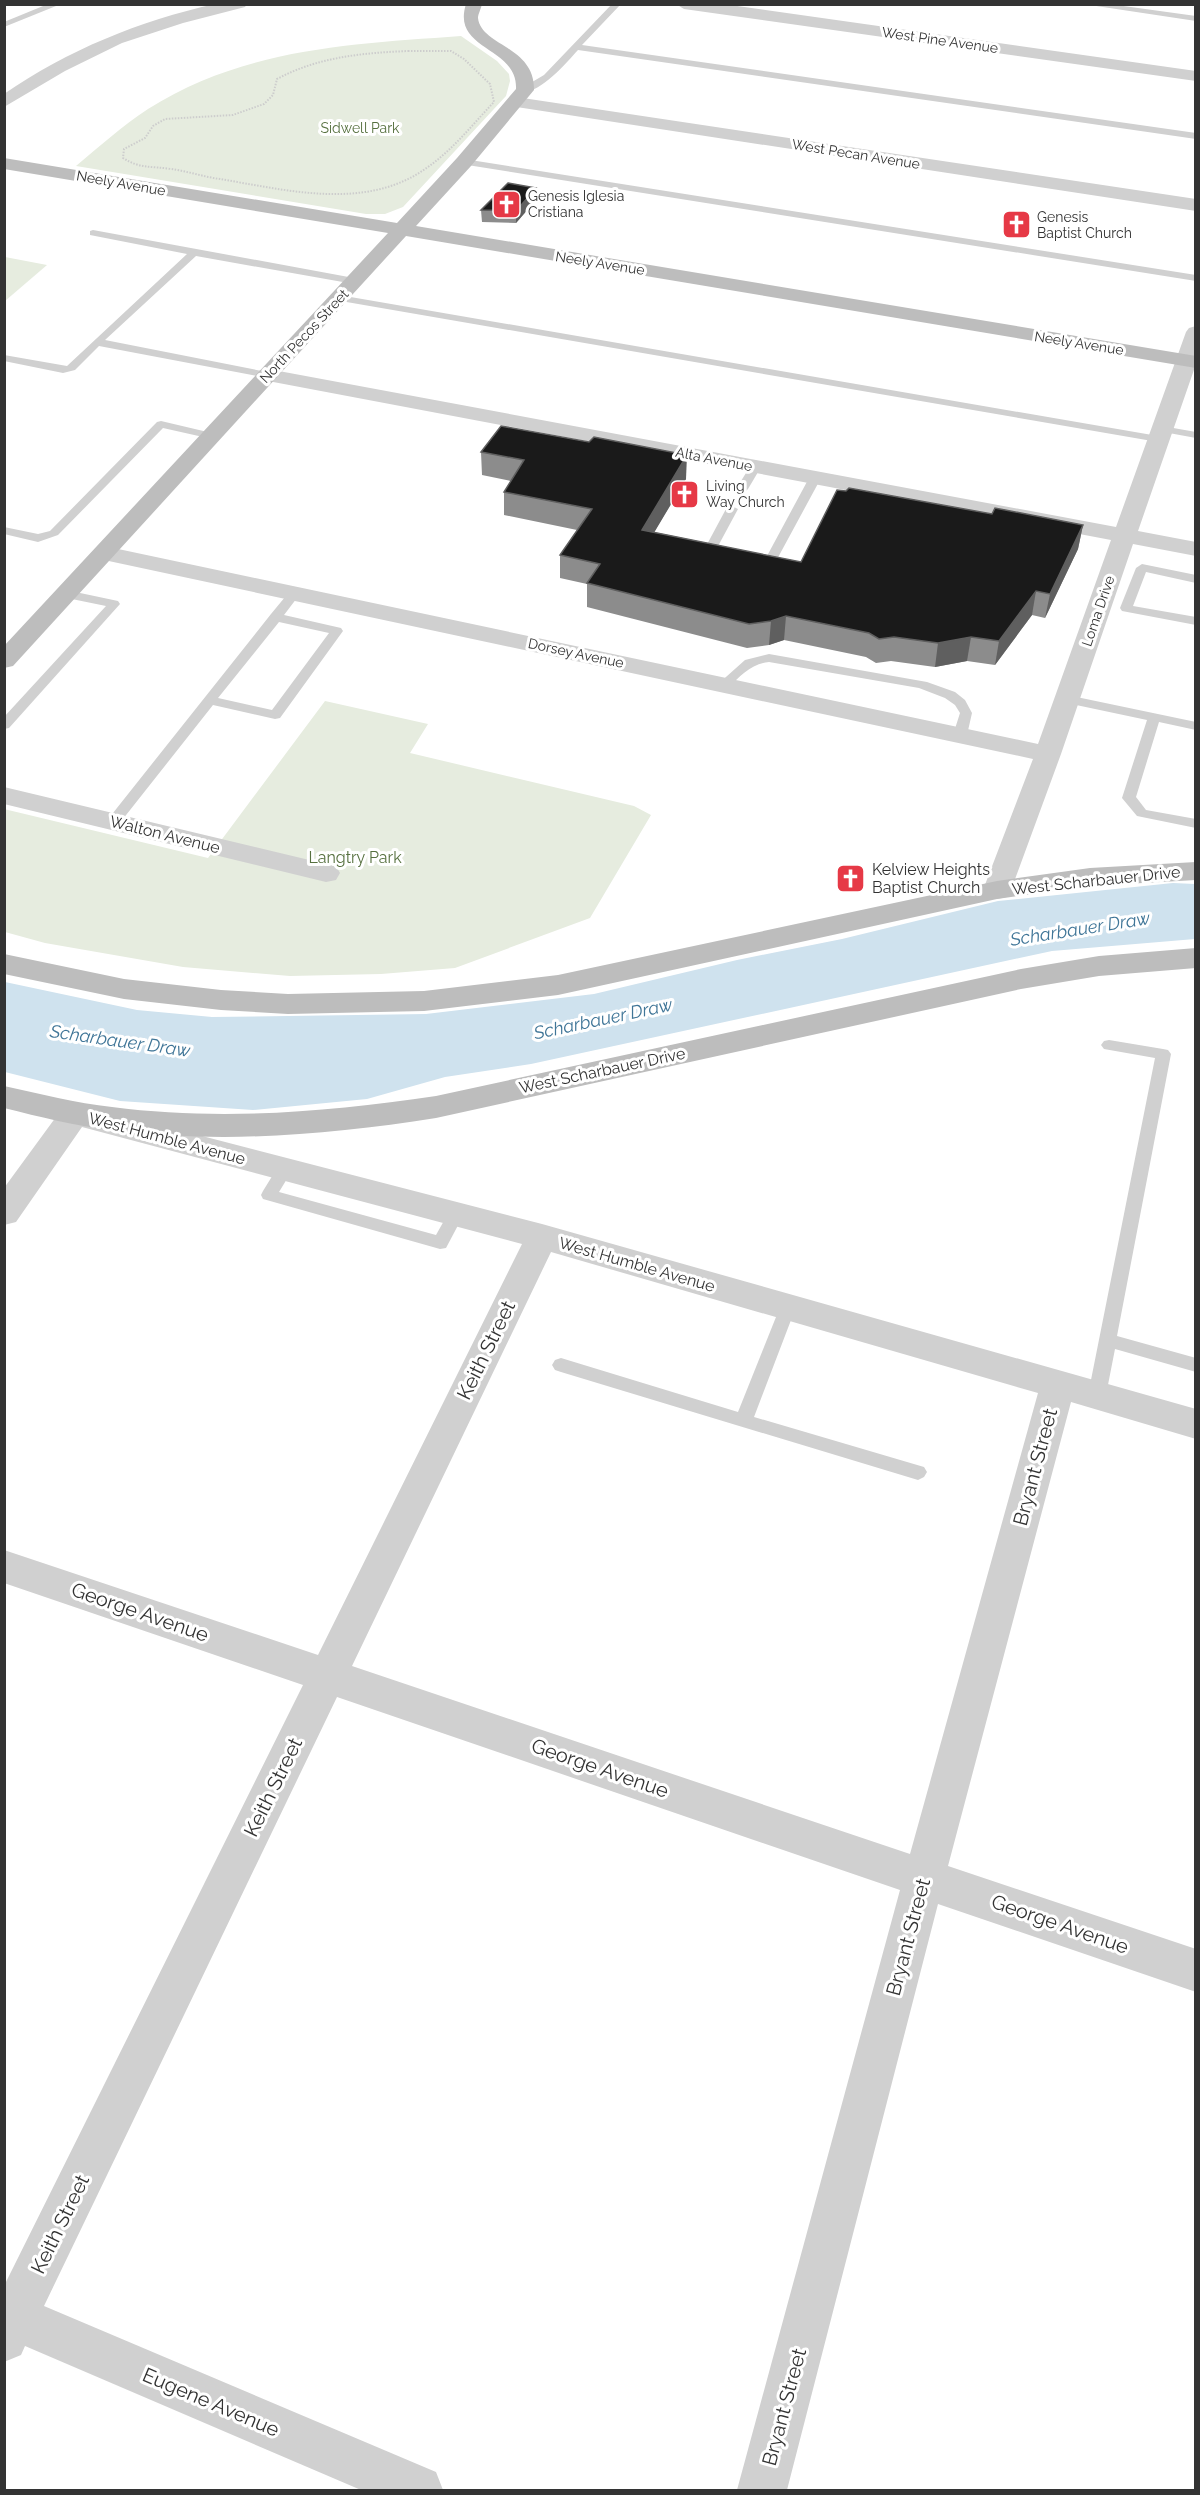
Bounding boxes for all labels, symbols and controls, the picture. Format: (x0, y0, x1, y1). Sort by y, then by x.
street label: West Pine Avenue (881, 24, 999, 56)
park label: Sidwell Park (321, 120, 400, 136)
street label: West Pecan Avenue (791, 136, 921, 172)
street label: Neely Avenue (75, 167, 167, 199)
church icon: Genesis Iglesia Cristiana (491, 188, 523, 220)
place label: Genesis Iglesia Cristiana (528, 188, 624, 220)
church icon: Genesis Baptist Church (1000, 209, 1032, 241)
place label: Genesis Baptist Church (1037, 209, 1132, 241)
street label: Neely Avenue (554, 248, 646, 278)
street label: North Pecos Street (256, 286, 352, 386)
street label: Neely Avenue (1033, 328, 1125, 358)
street label: Alta Avenue (674, 444, 754, 474)
church icon: Living Way Church (669, 478, 701, 510)
place label: Living Way Church (706, 478, 785, 510)
street label: Loma Drive (1078, 573, 1118, 649)
street label: Dorsey Avenue (527, 635, 625, 671)
street label: Walton Avenue (108, 812, 222, 857)
park label: Langtry Park (308, 848, 402, 867)
place label: Kelview Heights Baptist Church (872, 860, 990, 897)
church icon: Kelview Heights Baptist Church (835, 862, 867, 894)
street label: West Scharbauer Drive (1011, 862, 1181, 899)
water label: Scharbauer Draw (1007, 907, 1152, 950)
water label: Scharbauer Draw (531, 993, 675, 1044)
water label: Scharbauer Draw (48, 1020, 192, 1061)
street label: West Scharbauer Drive (517, 1044, 687, 1097)
street label: West Humble Avenue (86, 1108, 247, 1169)
street label: West Humble Avenue (557, 1233, 717, 1296)
street label: Keith Street (452, 1296, 520, 1403)
street label: Bryant Street (1008, 1405, 1062, 1528)
street label: George Avenue (68, 1577, 212, 1647)
street label: Keith Street (239, 1733, 307, 1840)
street label: George Avenue (528, 1733, 672, 1803)
street label: Bryant Street (881, 1875, 935, 1998)
street label: George Avenue (988, 1889, 1132, 1959)
street label: Keith Street (26, 2170, 94, 2277)
street label: Bryant Street (757, 2345, 811, 2468)
street label: Eugene Avenue (139, 2362, 283, 2442)

